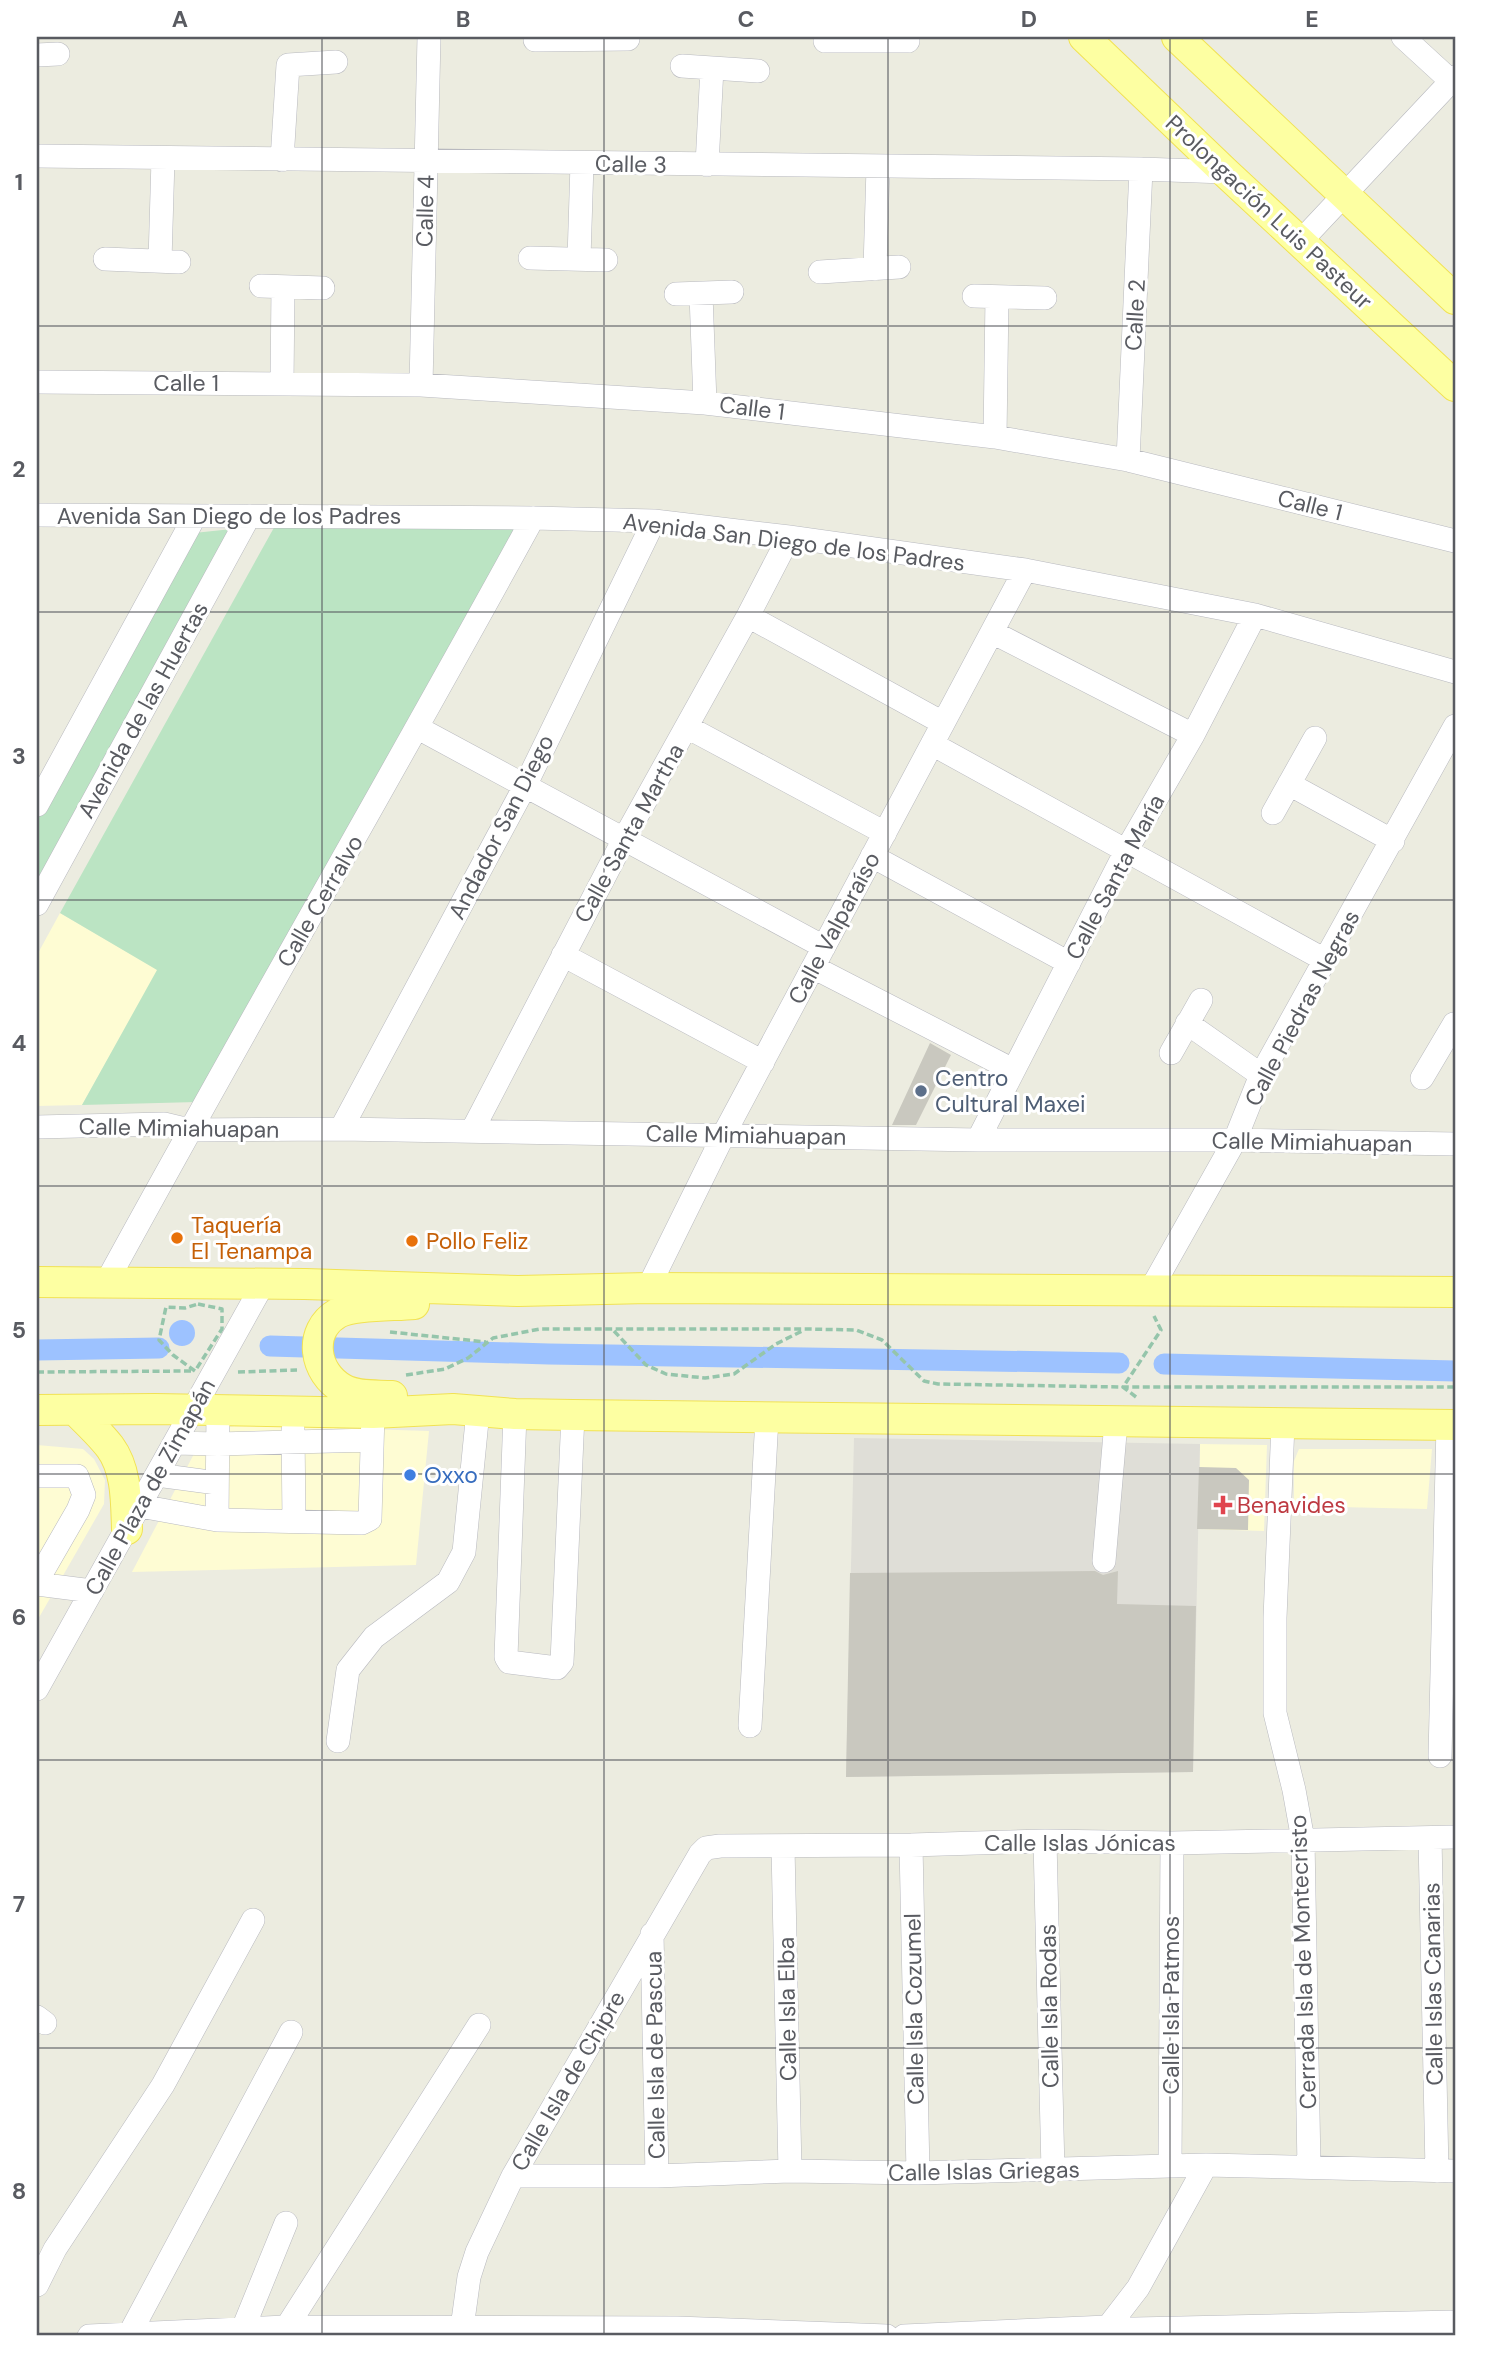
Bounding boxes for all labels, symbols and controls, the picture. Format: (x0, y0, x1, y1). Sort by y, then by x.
text: A (172, 4, 188, 34)
text: B (456, 4, 470, 34)
text: C (738, 4, 754, 34)
text: D (1021, 4, 1037, 34)
text: E (1305, 4, 1319, 34)
street label: Prolongación Luis Pasteur (1159, 108, 1379, 316)
street label: Calle 3 (595, 148, 667, 180)
text: 1 (15, 167, 23, 197)
street label: Calle 4 (409, 175, 441, 247)
street label: Calle 2 (1118, 278, 1152, 352)
street label: Calle 1 (153, 368, 219, 398)
street label: Calle 1 (718, 389, 786, 427)
text: 2 (12, 454, 26, 484)
street label: Calle 1 (1275, 483, 1345, 527)
street label: Avenida San Diego de los Padres (57, 501, 401, 531)
street label: Avenida San Diego de los Padres (621, 506, 967, 578)
street label: Avenida de las Huertas (71, 597, 215, 823)
street label: Andador San Diego (441, 729, 561, 925)
street label: Calle Santa Martha (567, 738, 691, 928)
text: 3 (12, 741, 26, 771)
street label: Calle Santa María (1059, 789, 1171, 965)
street label: Calle Cerralvo (270, 829, 370, 973)
street label: Calle Valparaíso (781, 847, 887, 1009)
street label: Calle Piedras Negras (1238, 905, 1366, 1111)
text: 4 (12, 1028, 27, 1058)
place label: Centro Cultural Maxei (935, 1063, 1086, 1119)
marker: Centro Cultural Maxei (913, 1083, 929, 1099)
street label: Calle Mimiahuapan (78, 1111, 280, 1145)
street label: Calle Mimiahuapan (645, 1118, 847, 1152)
street label: Calle Mimiahuapan (1211, 1125, 1413, 1159)
place label: Taquería El Tenampa (191, 1210, 312, 1266)
place label: Pollo Feliz (426, 1226, 528, 1256)
marker: Taquería El Tenampa (169, 1230, 185, 1246)
marker: Pollo Feliz (404, 1233, 420, 1249)
text: 5 (12, 1315, 26, 1345)
street label: Calle Plaza de Zimapán (78, 1373, 222, 1601)
place label: Oxxo (424, 1460, 478, 1490)
marker: Oxxo (402, 1467, 418, 1483)
place label: Benavides (1237, 1490, 1346, 1520)
marker: Benavides (1215, 1497, 1231, 1513)
text: 6 (12, 1602, 26, 1632)
street label: Cerrada Isla de Montecristo (1283, 1814, 1323, 2110)
street label: Calle Islas Jónicas (984, 1828, 1176, 1858)
street label: Calle Islas Canarias (1416, 1882, 1450, 2086)
text: 7 (13, 1889, 25, 1919)
street label: Calle Isla Cozumel (897, 1913, 931, 2105)
street label: Calle Isla Patmos (1156, 1916, 1186, 2094)
street label: Calle Isla Rodas (1033, 1924, 1065, 2088)
street label: Calle Isla Elba (771, 1937, 803, 2081)
street label: Calle Isla de Pascua (638, 1951, 672, 2159)
street label: Calle Isla de Chipre (504, 1985, 632, 2177)
street label: Calle Islas Griegas (888, 2154, 1080, 2188)
text: 8 (12, 2176, 26, 2206)

